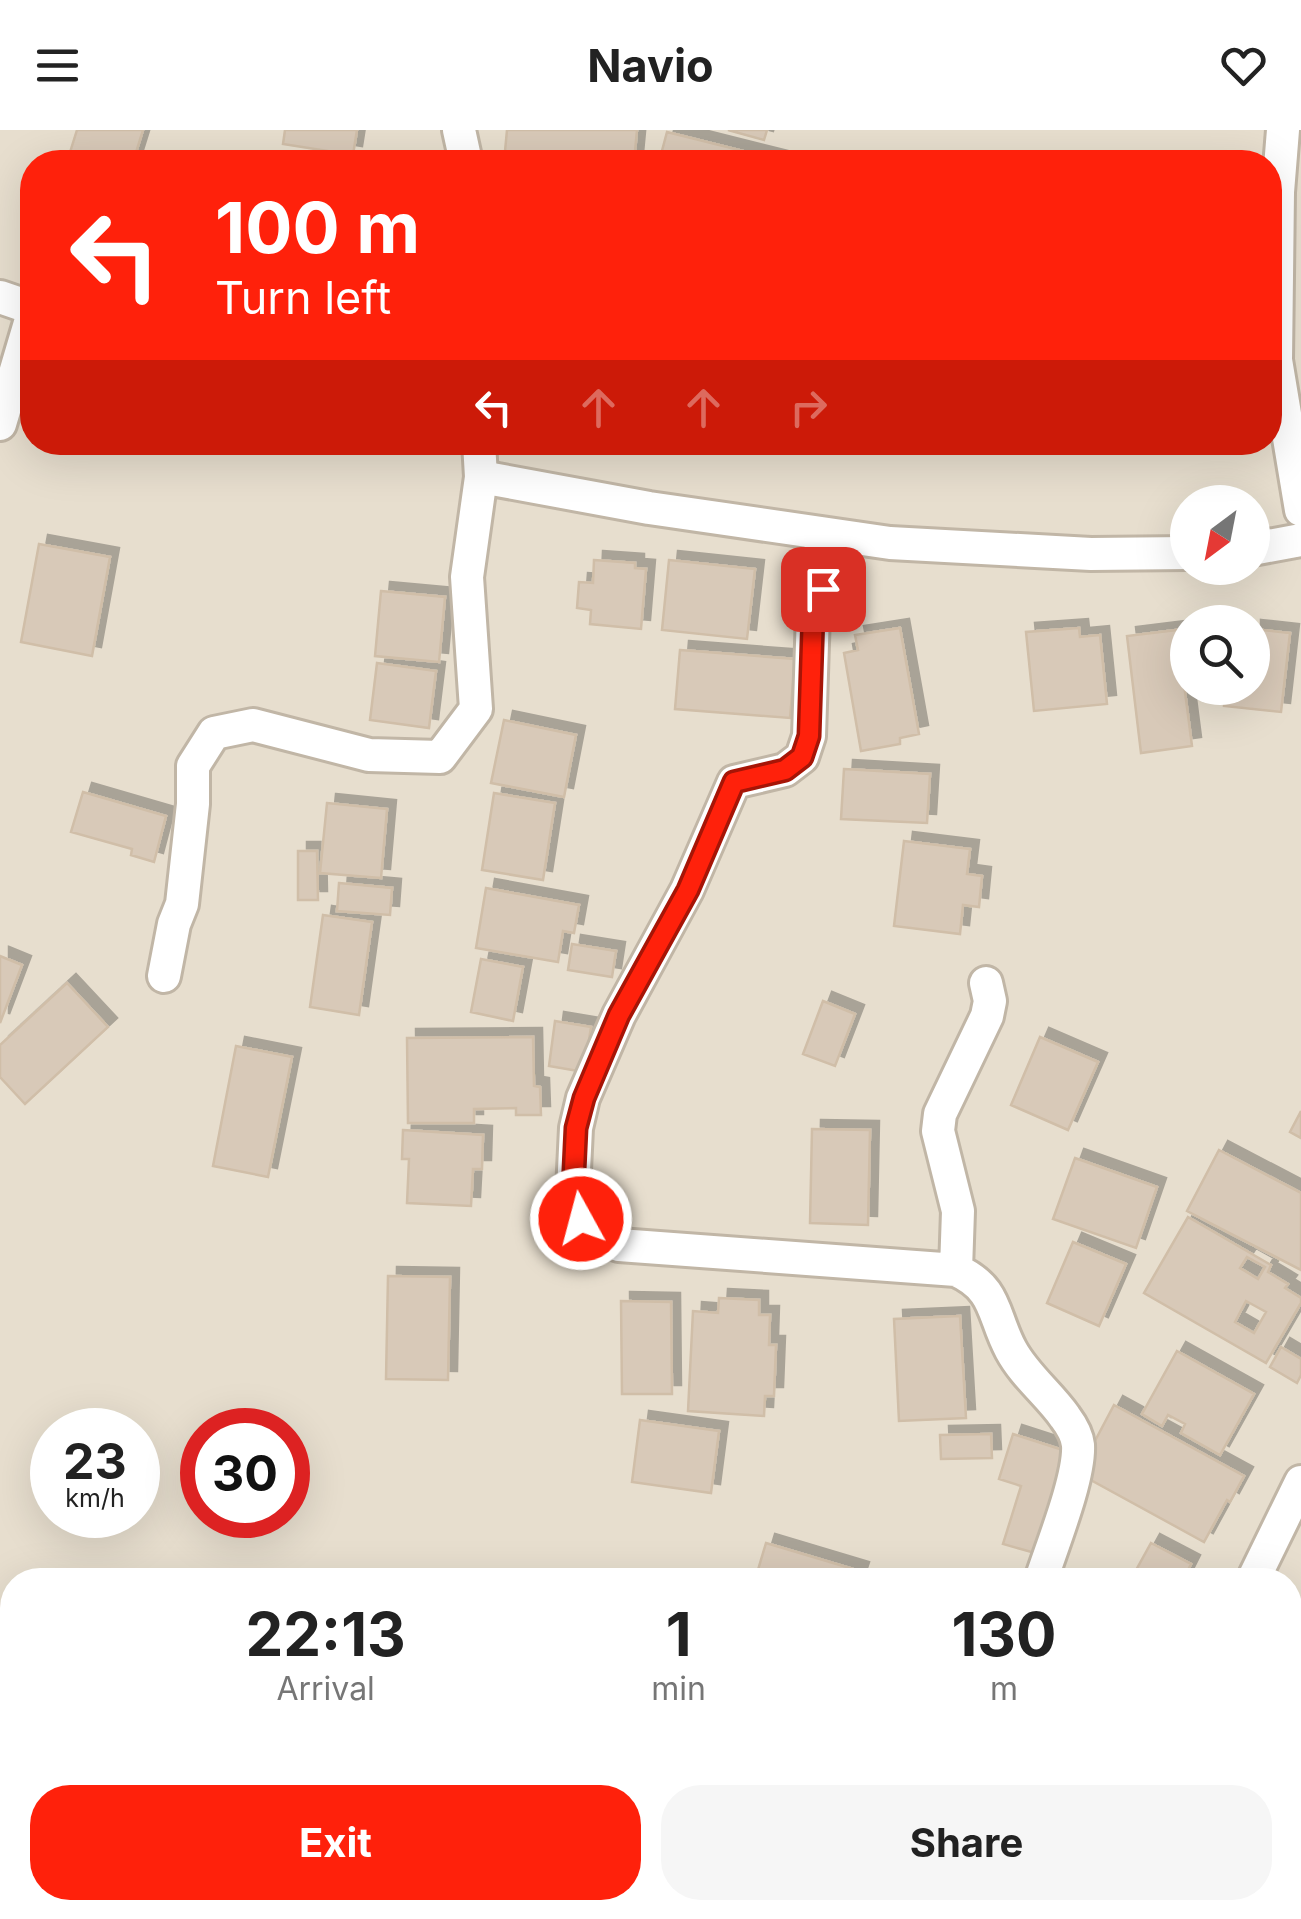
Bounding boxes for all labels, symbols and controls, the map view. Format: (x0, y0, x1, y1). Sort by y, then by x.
icon: menu (30, 38, 85, 93)
text: Navio (587, 38, 714, 93)
icon: heart (1216, 38, 1271, 93)
text: 100 m (215, 185, 420, 270)
icon: left (50, 190, 180, 320)
text: Turn left (215, 270, 391, 325)
icon: left (466, 380, 521, 435)
icon: ahead (571, 380, 626, 435)
icon: ahead (676, 380, 731, 435)
icon: right (781, 380, 836, 435)
north arrow (1170, 485, 1270, 585)
map controls (1170, 485, 1270, 705)
pin (781, 547, 866, 632)
icon: arrive (796, 562, 851, 617)
button: search (1170, 605, 1270, 705)
position arrow (529, 1167, 633, 1271)
speed limit sign: 30 (180, 1408, 310, 1538)
text: 23 (63, 1431, 127, 1491)
text: km/h (65, 1483, 125, 1513)
text: 22:13 (246, 1598, 406, 1670)
text: 1 (666, 1598, 692, 1670)
text: 130 (951, 1598, 1056, 1670)
text: Arrival (276, 1669, 375, 1708)
text: min (651, 1669, 706, 1708)
text: m (990, 1669, 1018, 1708)
button: Exit (30, 1785, 641, 1900)
button: Share (661, 1785, 1272, 1900)

